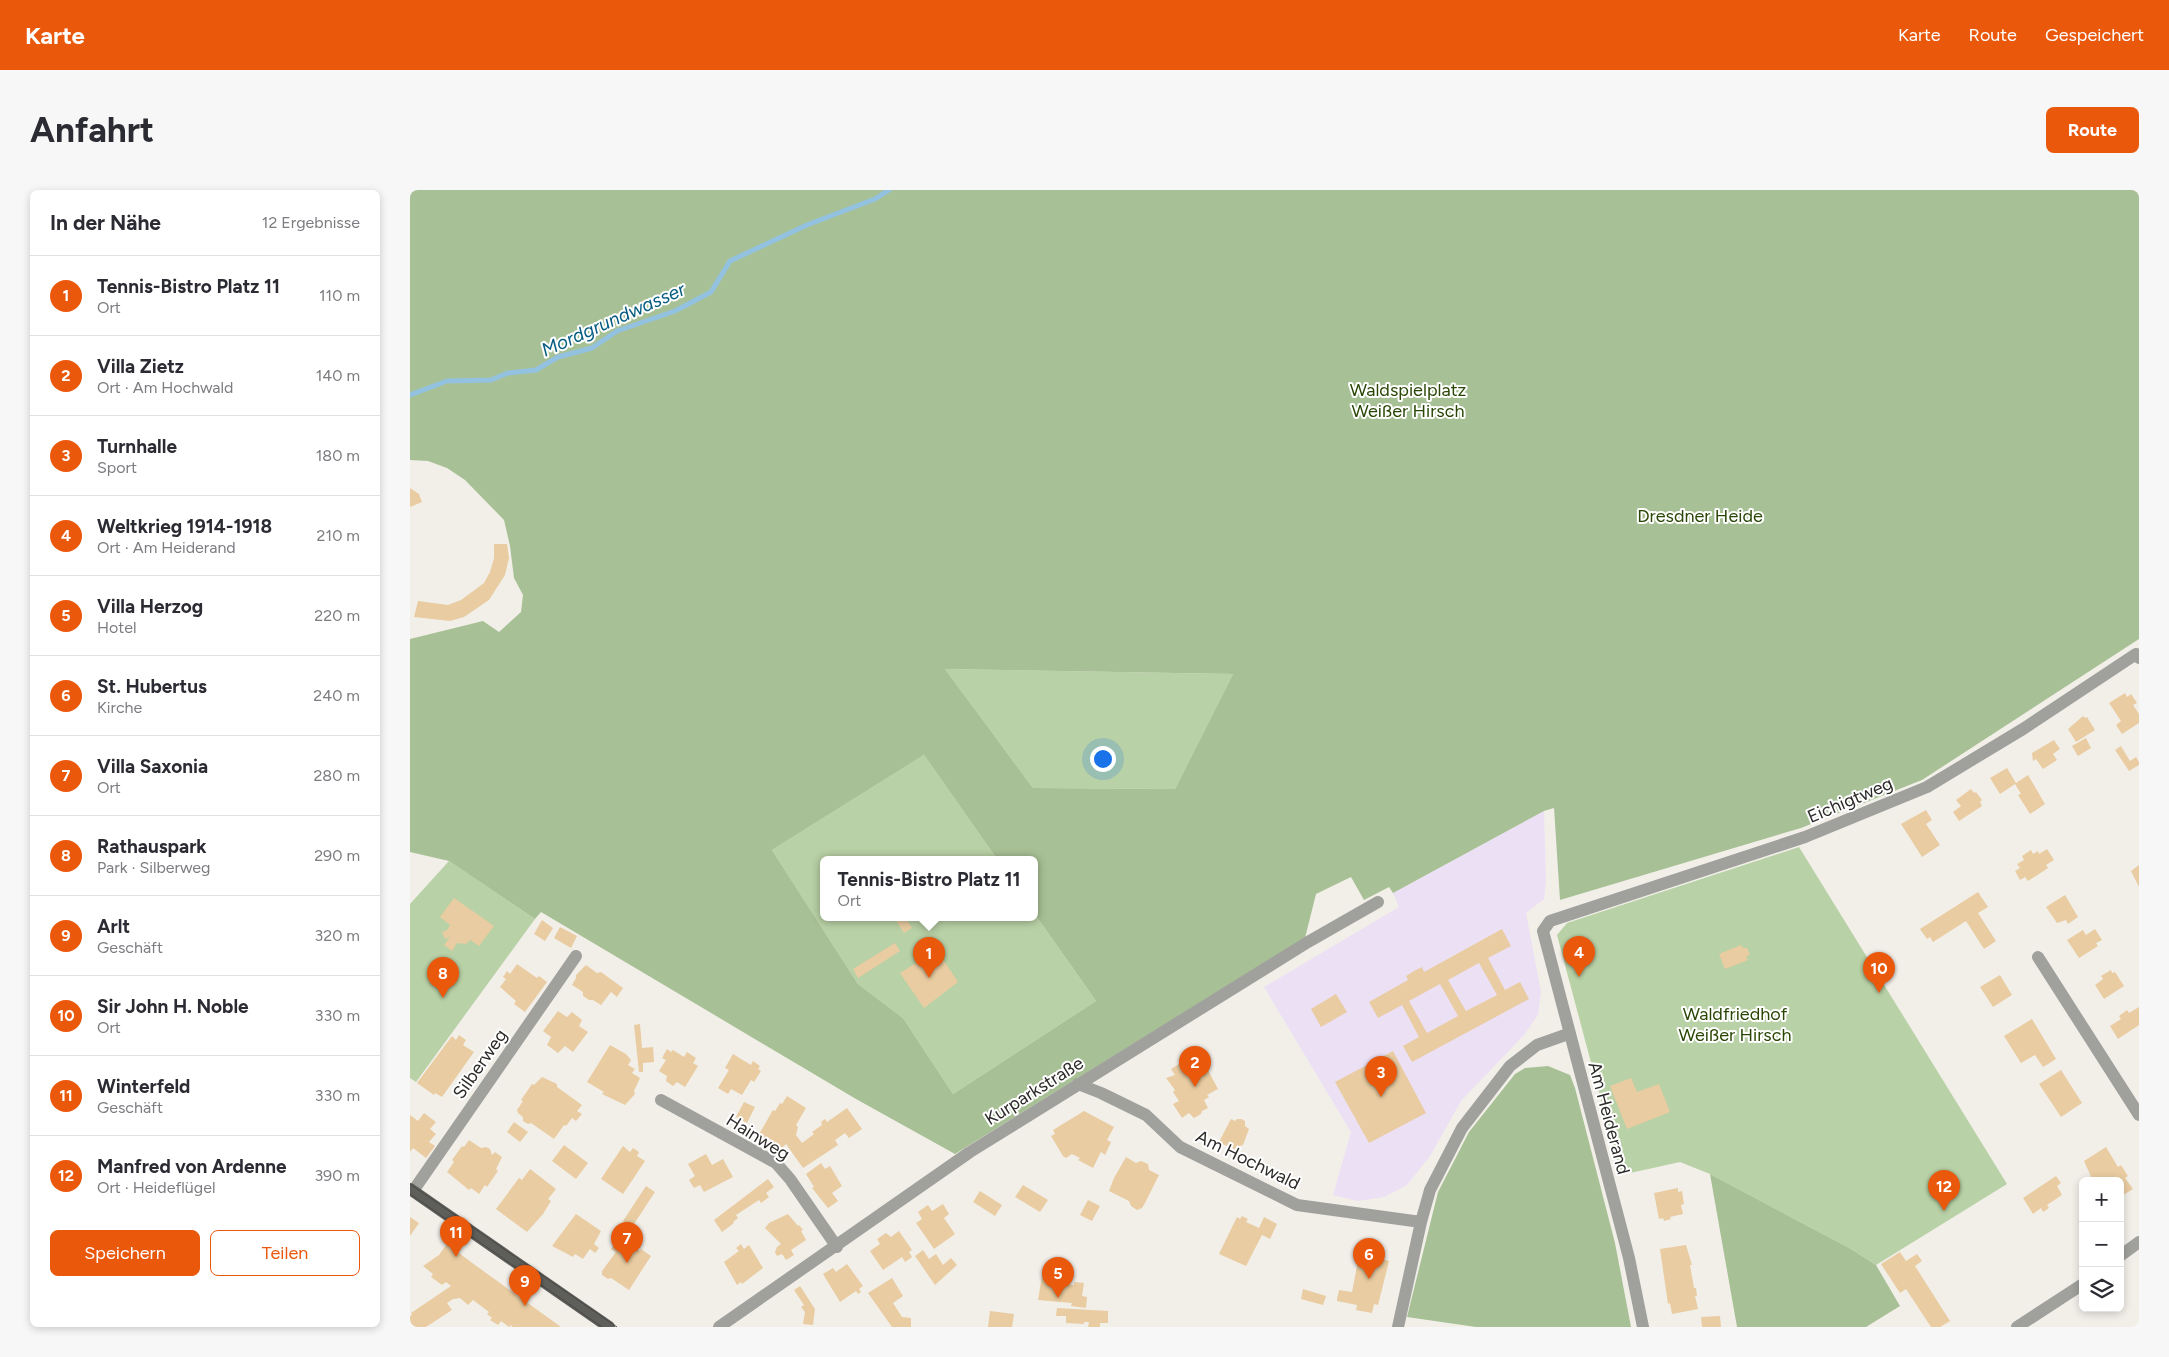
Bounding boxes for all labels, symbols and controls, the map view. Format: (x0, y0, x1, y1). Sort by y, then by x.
text: Karte (25, 21, 85, 50)
text: Karte (1898, 24, 1941, 46)
text: Route (1969, 24, 2017, 46)
text: Gespeichert (2045, 24, 2144, 46)
button: Route (2046, 107, 2139, 153)
text: Anfahrt (30, 109, 154, 151)
text: In der Nähe (50, 210, 161, 235)
text: 12 Ergebnisse (262, 213, 360, 232)
text: Tennis-Bistro Platz 11 (97, 275, 280, 298)
water label: Mordgrundwasser (538, 277, 689, 362)
text: 1 (63, 286, 69, 305)
text: 110 m (319, 286, 360, 305)
text: Ort (97, 298, 121, 317)
text: Villa Zietz (97, 355, 184, 378)
text: 2 (61, 366, 71, 385)
text: 140 m (316, 366, 360, 385)
text: Ort · Am Hochwald (97, 378, 233, 397)
park label: Waldspielplatz Weißer Hirsch (1350, 379, 1466, 422)
text: Turnhalle (97, 435, 177, 458)
text: 3 (62, 446, 70, 465)
text: 180 m (316, 446, 360, 465)
text: Sport (97, 458, 137, 477)
park label: Dresdner Heide (1637, 505, 1763, 527)
text: Weltkrieg 1914-1918 (97, 515, 272, 538)
text: 4 (61, 526, 71, 545)
text: 210 m (317, 526, 360, 545)
text: Ort · Am Heiderand (97, 538, 236, 557)
text: Villa Herzog (97, 595, 203, 618)
text: 5 (61, 606, 71, 625)
text: 220 m (314, 606, 360, 625)
text: Hotel (97, 618, 137, 637)
text: St. Hubertus (97, 675, 207, 698)
text: 6 (61, 686, 71, 705)
text: 240 m (313, 686, 360, 705)
text: Kirche (97, 698, 142, 717)
your location (1090, 746, 1116, 772)
text: Villa Saxonia (97, 755, 208, 778)
text: 7 (62, 766, 70, 785)
text: 280 m (313, 766, 360, 785)
street label: Eichigtweg (1804, 772, 1896, 828)
text: Ort (97, 778, 121, 797)
text: Rathauspark (97, 835, 207, 858)
text: 8 (61, 846, 71, 865)
text: 290 m (314, 846, 360, 865)
popup (820, 856, 1038, 921)
text: Park · Silberweg (97, 858, 210, 877)
text: Tennis-Bistro Platz 11 (838, 868, 1020, 891)
text: Ort (838, 891, 861, 910)
text: Arlt (97, 915, 130, 938)
text: 9 (61, 926, 71, 945)
text: 320 m (315, 926, 360, 945)
pin: 4 (1563, 936, 1595, 977)
pin: 1 (913, 937, 945, 978)
text: Geschäft (97, 938, 163, 957)
pin: 10 (1863, 952, 1895, 993)
pin: 8 (427, 957, 459, 998)
text: Sir John H. Noble (97, 995, 249, 1018)
park label: Waldfriedhof Weißer Hirsch (1678, 1003, 1792, 1046)
text: 10 (57, 1006, 75, 1025)
text: 330 m (315, 1006, 360, 1025)
text: Ort (97, 1018, 121, 1037)
street label: Silberweg (448, 1025, 512, 1103)
pin: 2 (1179, 1046, 1211, 1087)
street label: Kurparkstraße (981, 1052, 1088, 1130)
pin: 3 (1365, 1056, 1397, 1097)
street label: Am Heiderand (1583, 1059, 1635, 1177)
text: Winterfeld (97, 1075, 190, 1098)
text: 11 (59, 1086, 73, 1105)
text: 330 m (315, 1086, 360, 1105)
text: Geschäft (97, 1098, 163, 1117)
street label: Hainweg (722, 1109, 794, 1165)
street label: Am Hochwald (1192, 1125, 1304, 1195)
text: Manfred von Ardenne (97, 1155, 287, 1178)
text: 12 (58, 1166, 74, 1185)
text: 390 m (314, 1166, 360, 1185)
pin: 12 (1928, 1170, 1960, 1211)
map controls (2079, 1177, 2124, 1312)
button: + (2079, 1177, 2124, 1222)
text: Ort · Heideflügel (97, 1178, 215, 1197)
pin: 11 (440, 1216, 472, 1257)
pin: 7 (611, 1222, 643, 1263)
button: − (2079, 1222, 2124, 1267)
button: Speichern (50, 1230, 200, 1276)
button: Teilen (210, 1230, 360, 1276)
pin: 6 (1353, 1238, 1385, 1279)
pin: 5 (1042, 1257, 1074, 1298)
pin: 9 (509, 1265, 541, 1306)
button: layers (2079, 1267, 2124, 1312)

